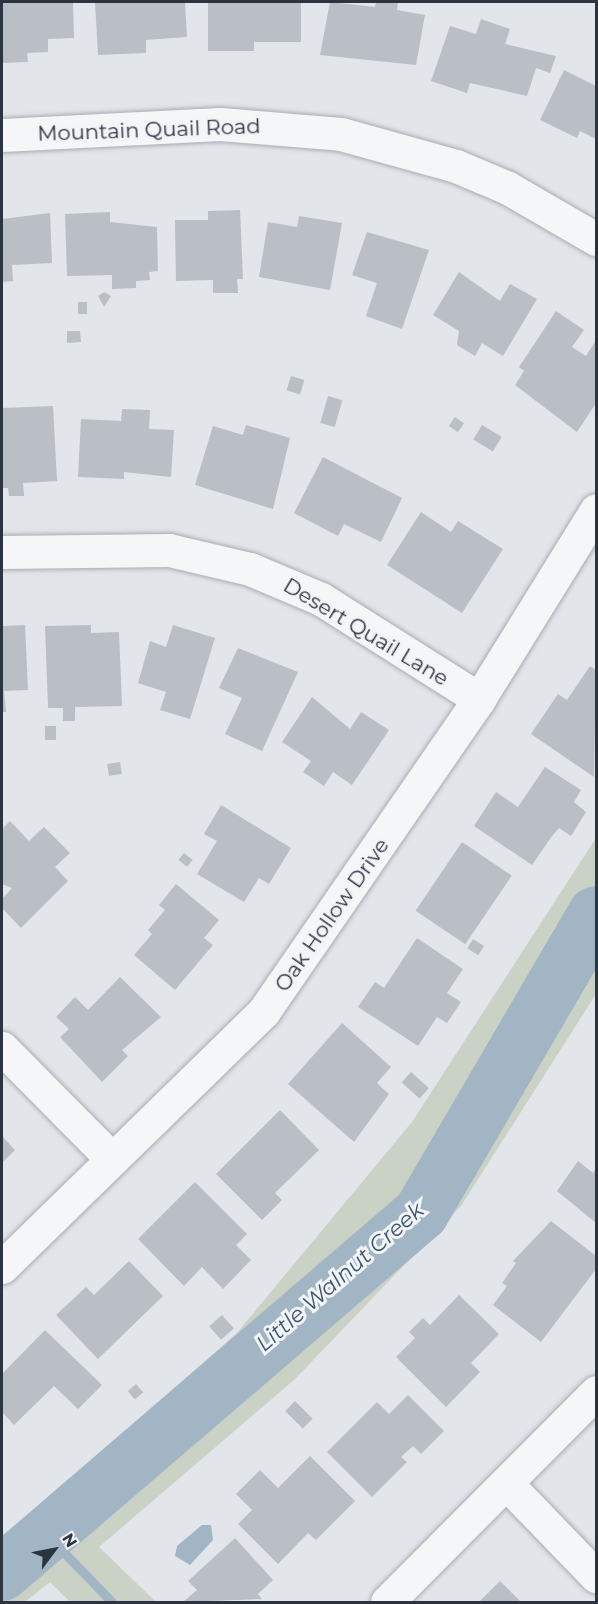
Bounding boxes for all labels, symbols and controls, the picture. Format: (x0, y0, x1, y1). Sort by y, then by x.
street label: Mountain Quail Road (37, 114, 261, 146)
street label: Desert Quail Lane (279, 573, 453, 691)
street label: Oak Hollow Drive (270, 833, 394, 997)
water label: Little Walnut Creek (251, 1197, 429, 1357)
north arrow (24, 1520, 84, 1580)
text: N (58, 1530, 81, 1551)

